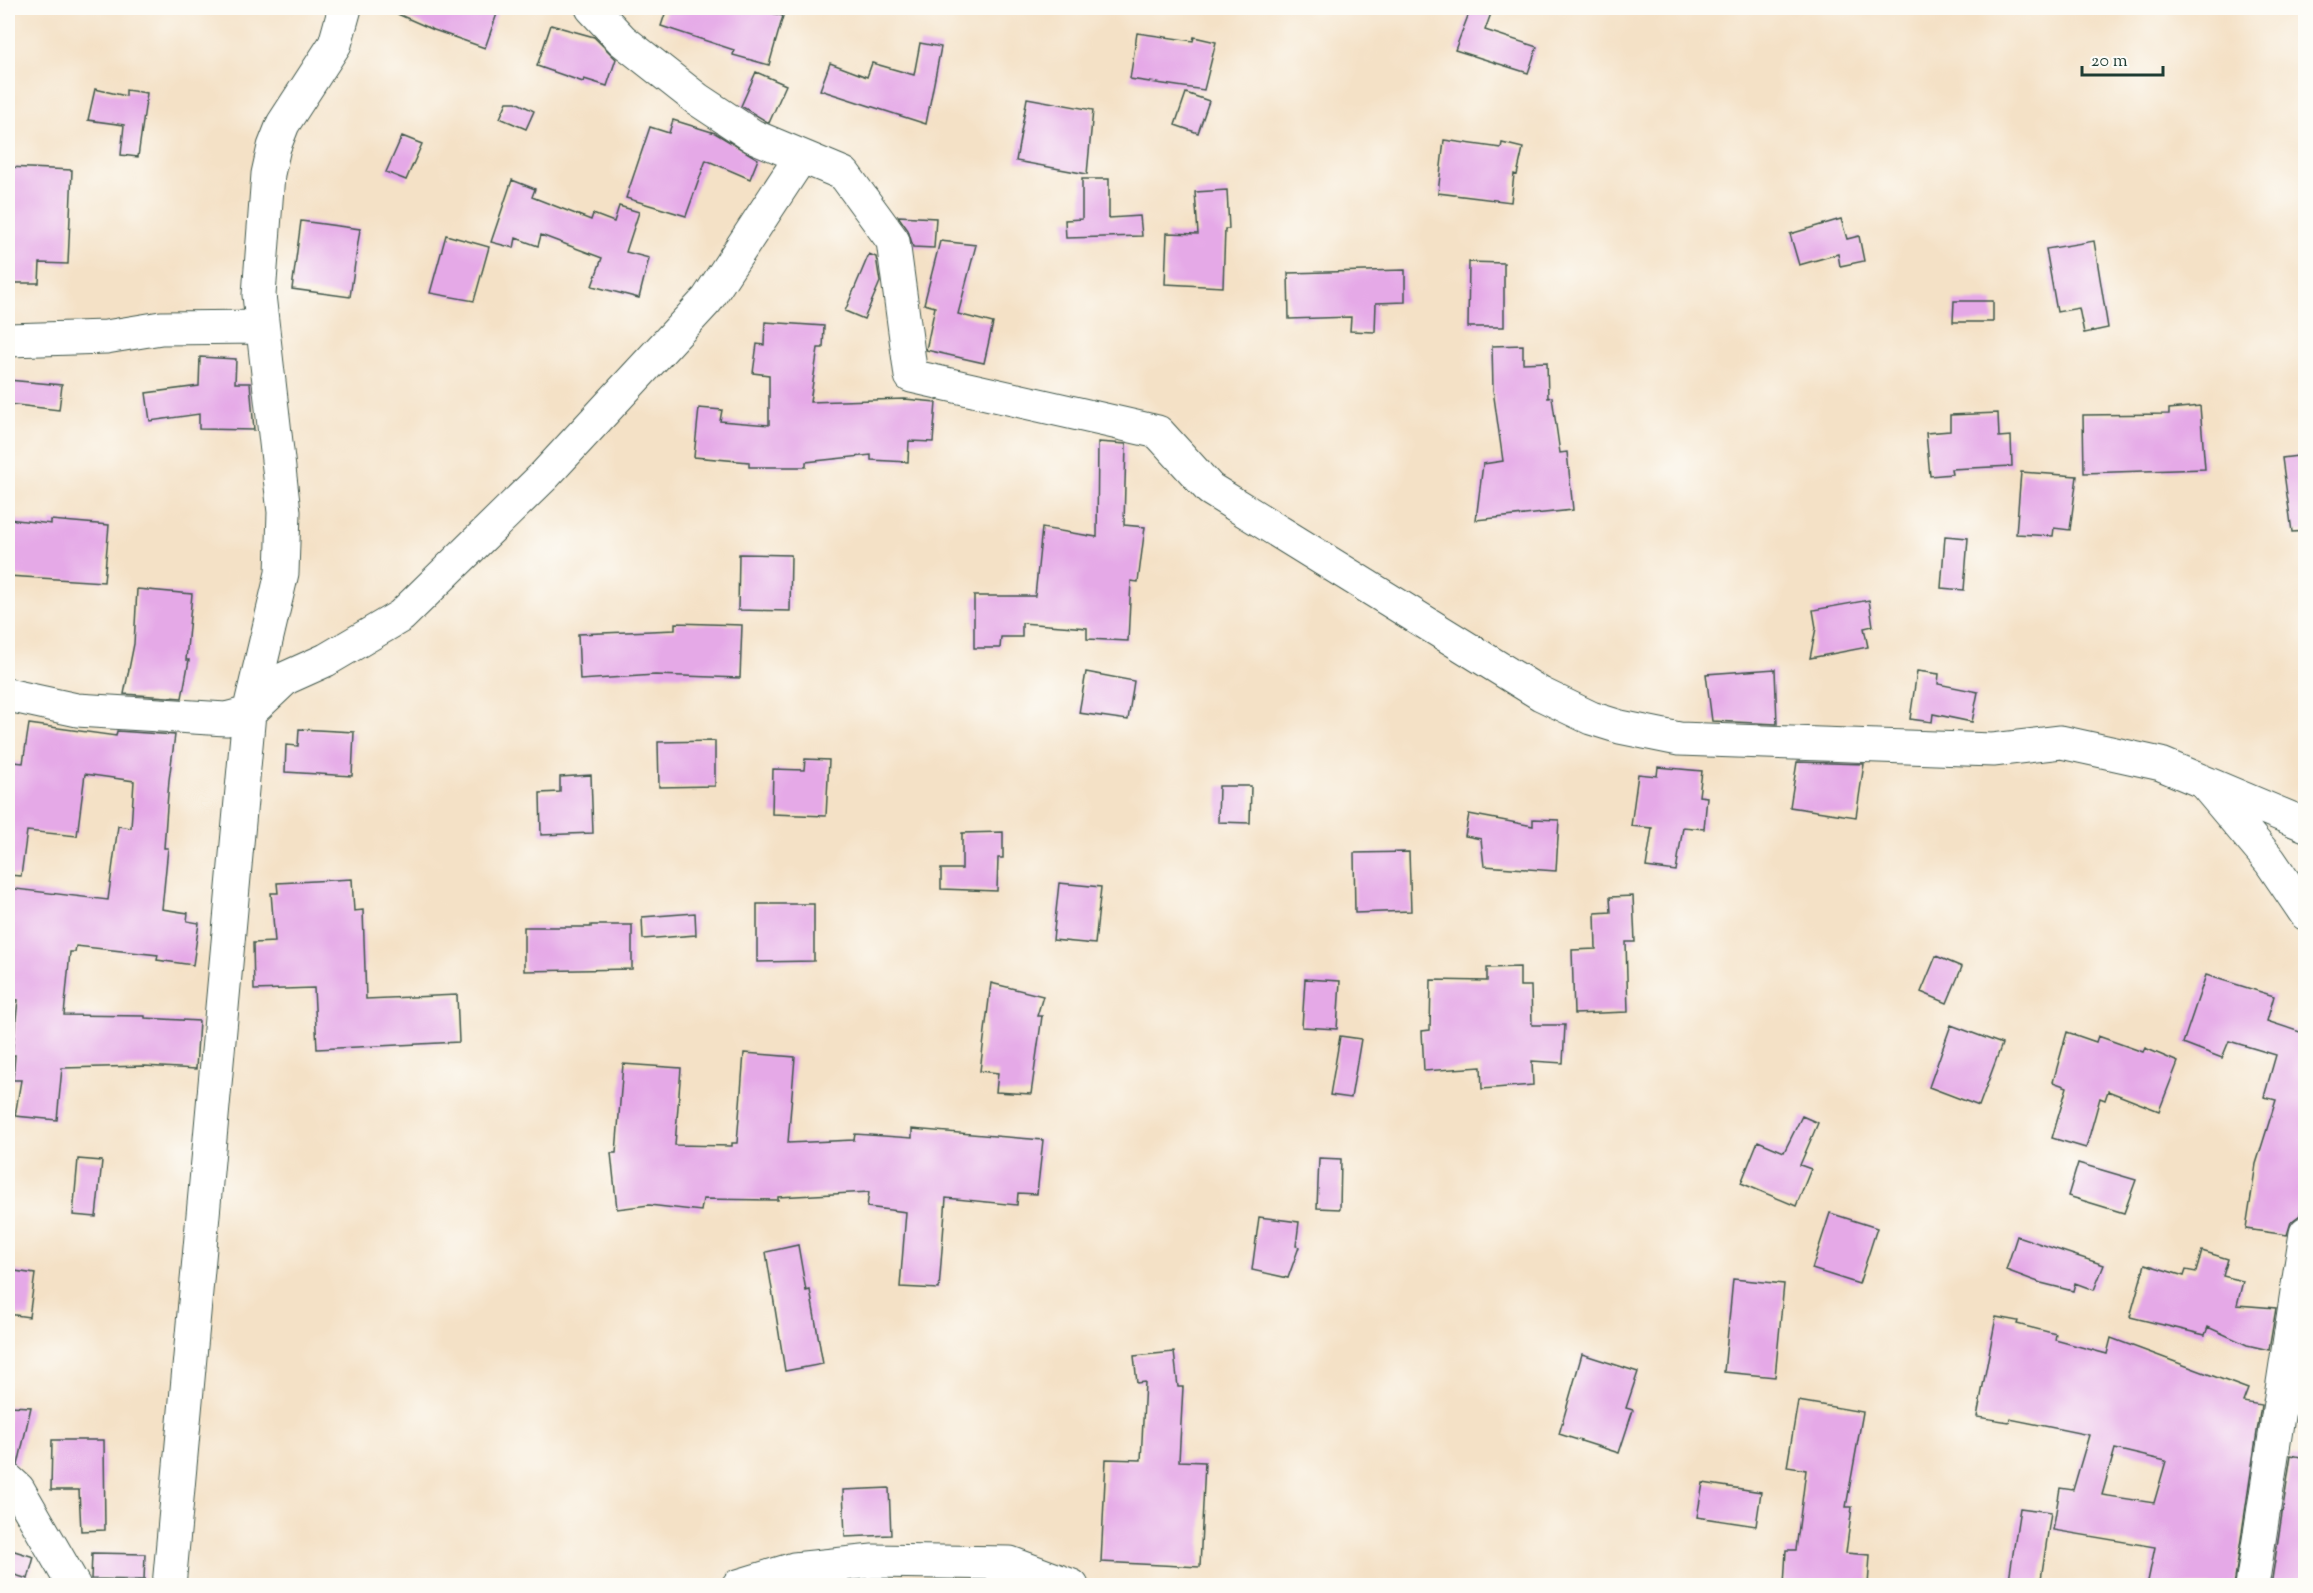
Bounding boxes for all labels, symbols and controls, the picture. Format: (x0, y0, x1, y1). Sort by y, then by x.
scale bar (2082, 39, 2163, 77)
text: 20 m (2091, 49, 2128, 75)

